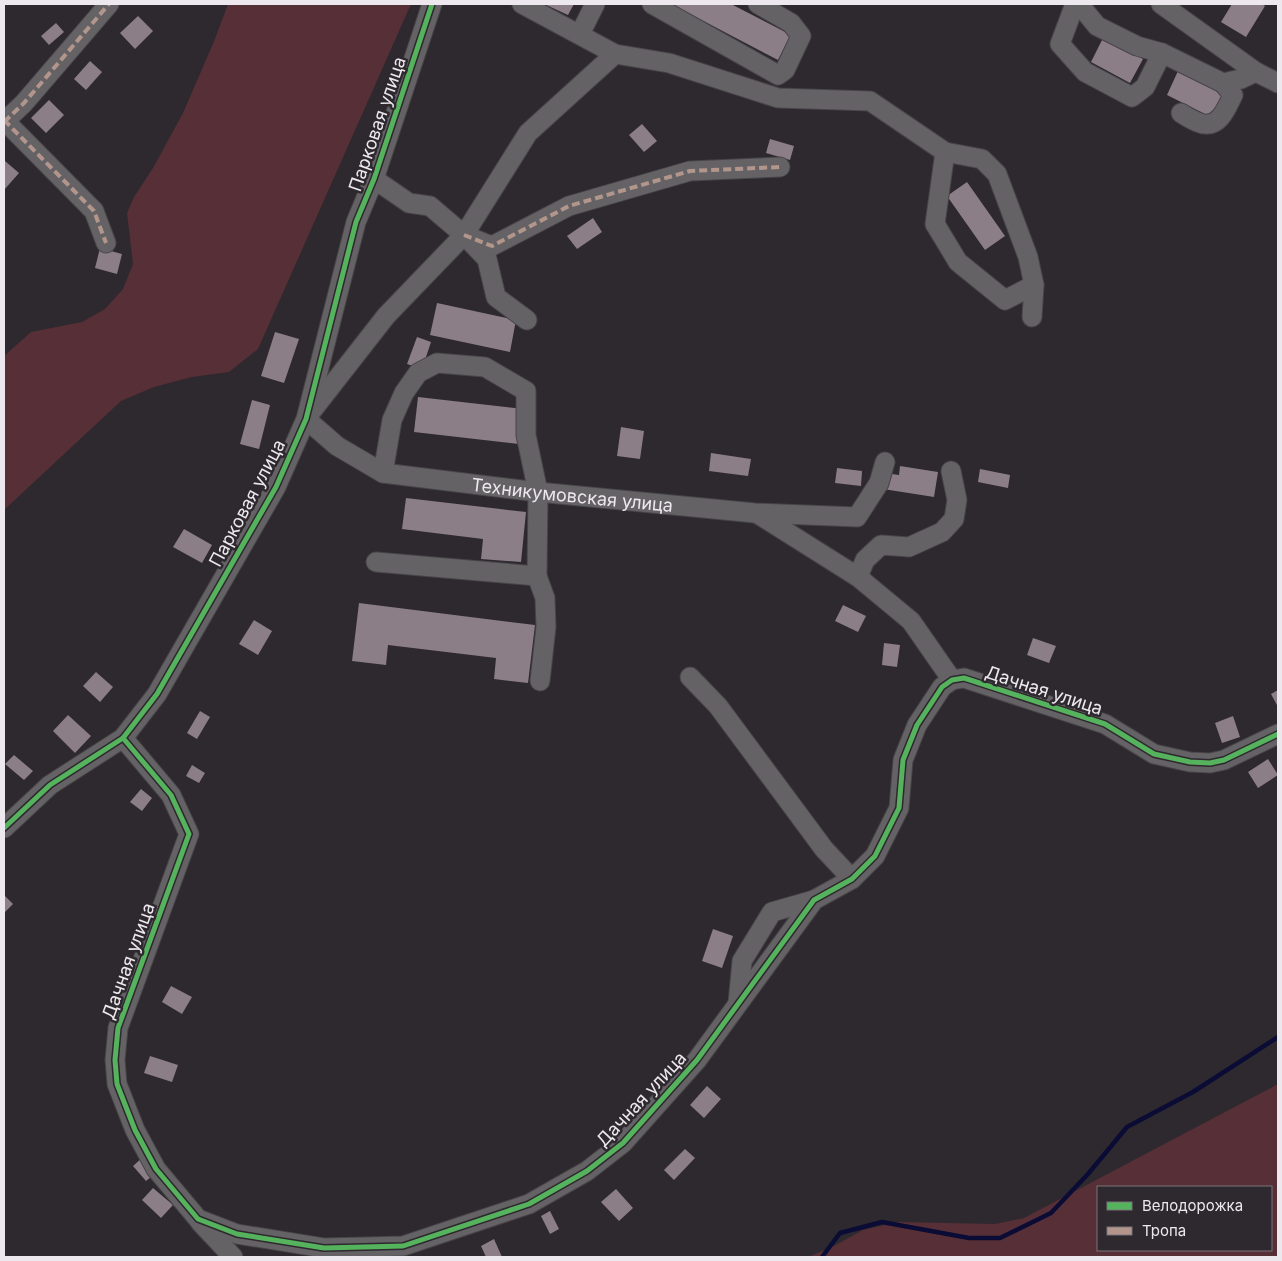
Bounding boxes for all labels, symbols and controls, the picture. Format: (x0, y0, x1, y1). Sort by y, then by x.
street label: Парковая улица (344, 54, 410, 194)
street label: Парковая улица (205, 436, 289, 570)
street label: Техникумовская улица (470, 473, 674, 516)
street label: Дачная улица (983, 661, 1105, 719)
street label: Дачная улица (97, 900, 159, 1022)
street label: Дачная улица (592, 1047, 690, 1151)
legend (1097, 1186, 1272, 1251)
text: Велодорожка (1142, 1196, 1243, 1215)
text: Тропа (1142, 1221, 1186, 1240)

